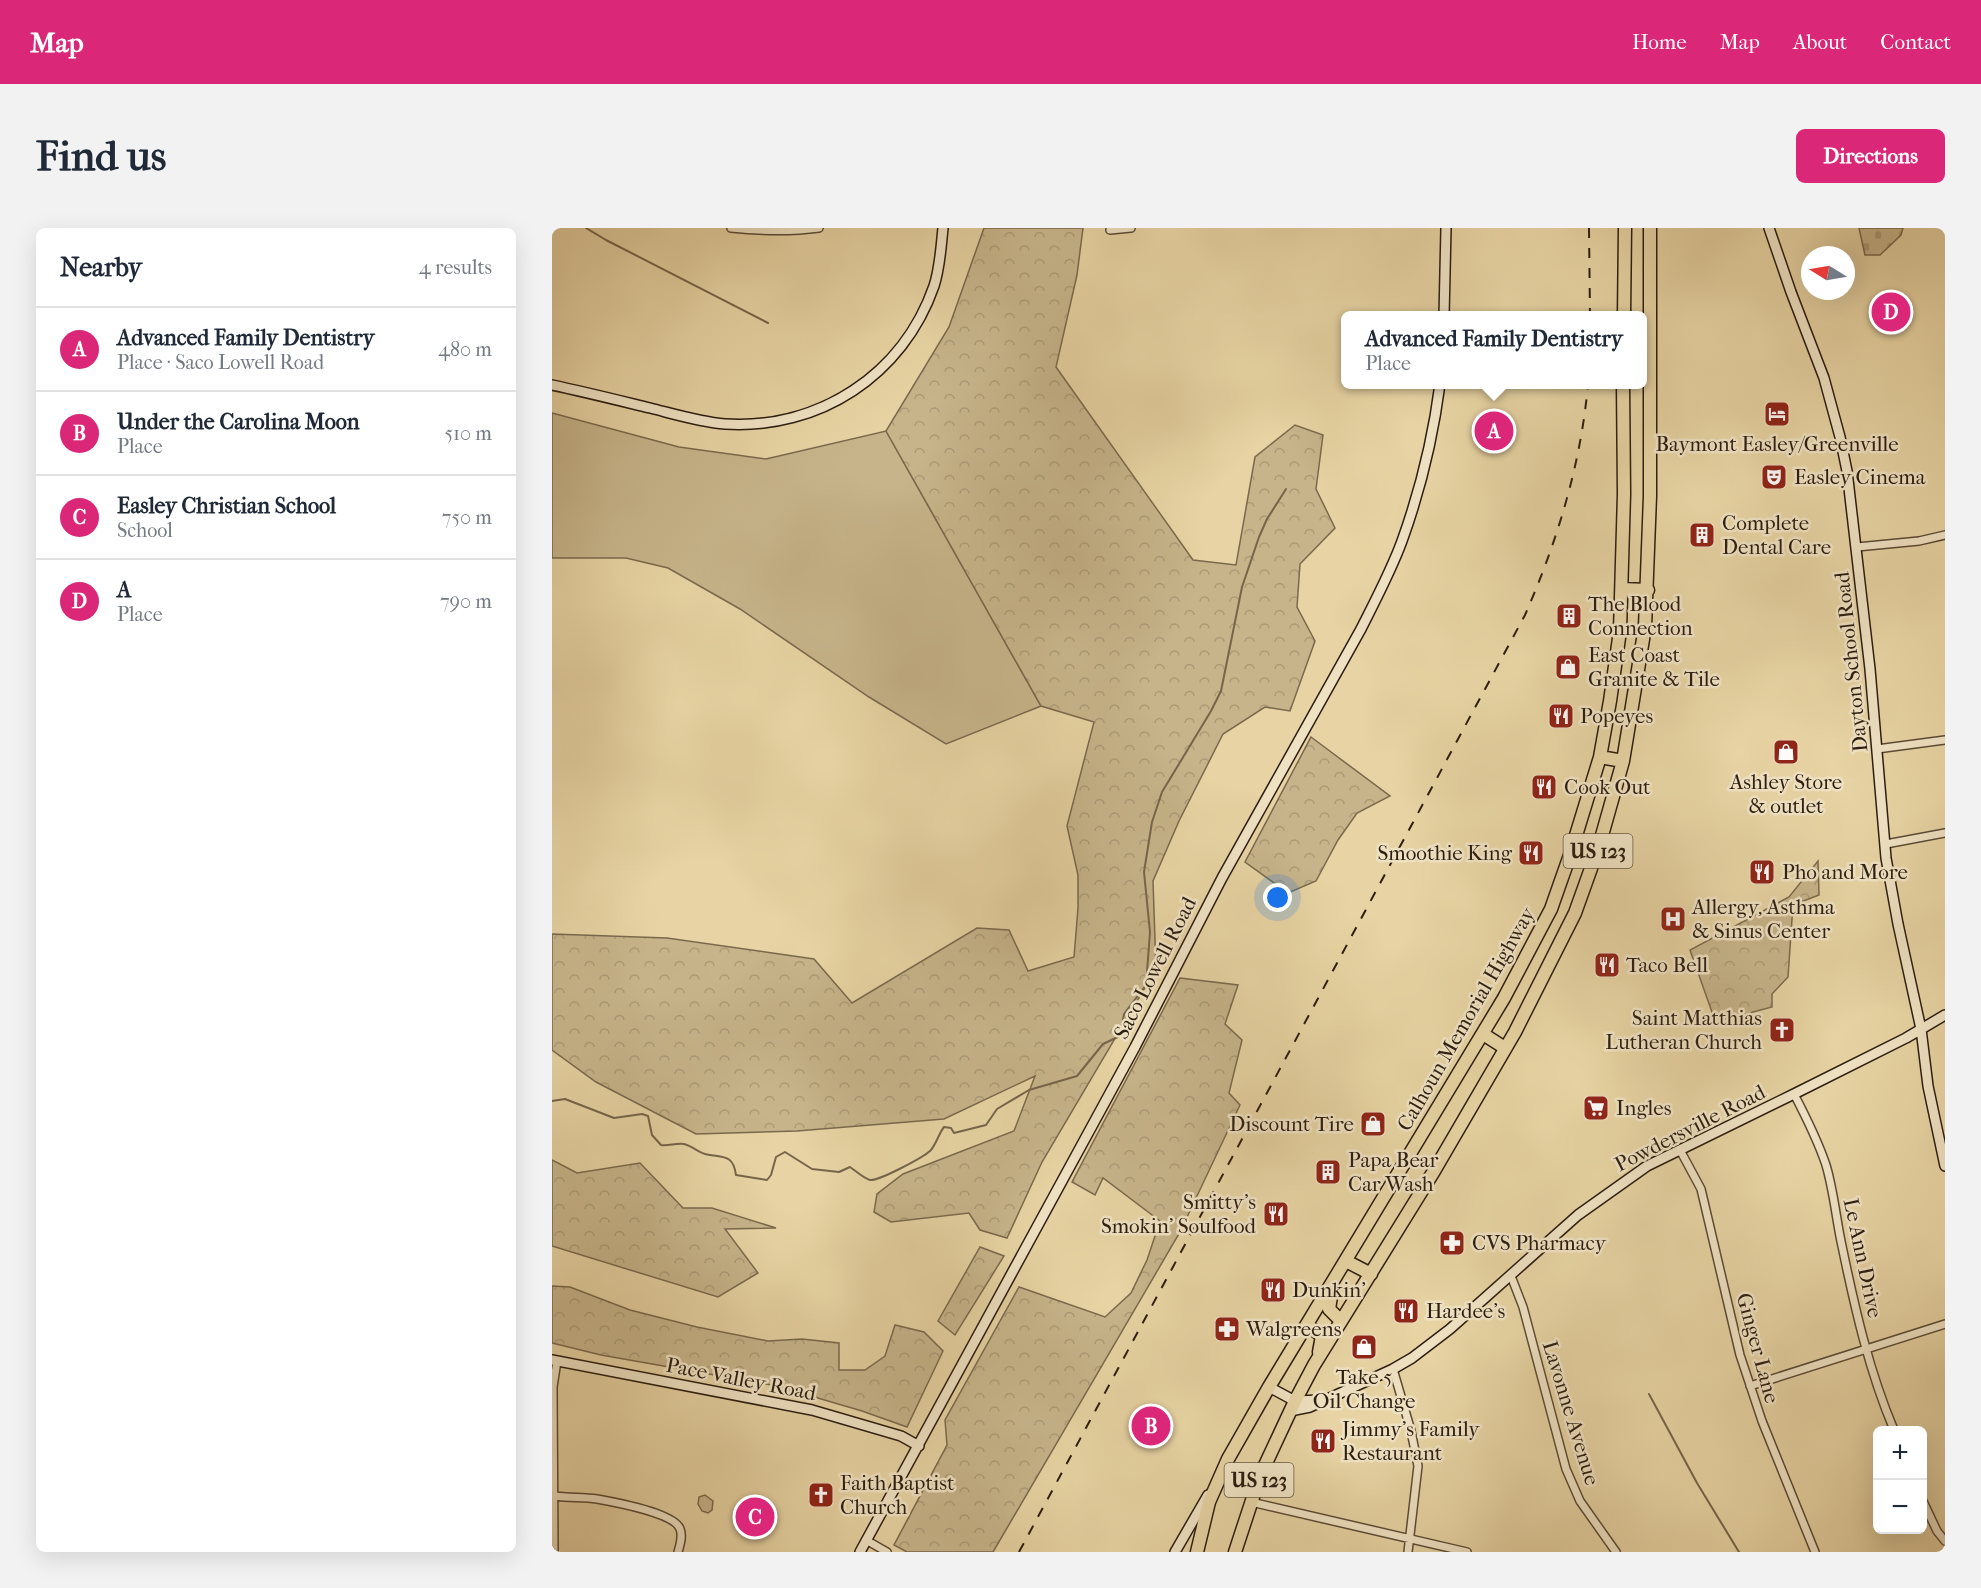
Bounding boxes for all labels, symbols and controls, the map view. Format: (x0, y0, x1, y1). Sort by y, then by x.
text: Map (30, 26, 84, 59)
text: Home (1632, 30, 1687, 54)
text: Map (1720, 30, 1760, 54)
text: About (1793, 30, 1847, 54)
text: Contact (1880, 30, 1951, 54)
button: Directions (1796, 129, 1945, 183)
text: Find us (36, 132, 166, 181)
north arrow (1801, 246, 1855, 300)
text: Nearby (60, 252, 142, 283)
text: 4 results (419, 256, 492, 279)
pin: D (1872, 290, 1910, 334)
popup (1341, 311, 1647, 389)
text: Advanced Family Dentistry (117, 325, 374, 351)
text: Advanced Family Dentistry (1365, 326, 1623, 352)
text: A (73, 338, 86, 361)
text: 480 m (438, 338, 492, 361)
text: Place · Saco Lowell Road (117, 351, 324, 374)
text: Place (1365, 352, 1411, 375)
hotel icon: Baymont Easley/Greenville (1762, 399, 1792, 429)
pin: A (1474, 408, 1514, 454)
text: Under the Carolina Moon (117, 409, 360, 435)
text: B (73, 422, 86, 445)
text: 510 m (444, 422, 492, 445)
place label: Baymont Easley/Greenville (1655, 432, 1899, 456)
text: Place (117, 435, 163, 458)
theatre icon: Easley Cinema (1759, 462, 1789, 492)
place label: Easley Cinema (1794, 465, 1926, 489)
text: Easley Christian School (117, 493, 336, 519)
text: C (73, 506, 86, 529)
text: 750 m (442, 506, 492, 529)
place label: Complete Dental Care (1722, 511, 1831, 559)
text: School (117, 519, 173, 542)
building icon: Complete Dental Care (1687, 520, 1717, 550)
street label: Dayton School Road (1830, 570, 1872, 753)
text: A (117, 577, 131, 603)
text: D (72, 590, 87, 613)
text: 790 m (440, 590, 492, 613)
place label: The Blood Connection (1588, 592, 1693, 640)
building icon: The Blood Connection (1554, 601, 1584, 631)
text: Place (117, 603, 163, 626)
place label: East Coast Granite & Tile (1588, 643, 1720, 691)
shop icon: East Coast Granite & Tile (1553, 652, 1583, 682)
restaurant icon: Popeyes (1546, 701, 1576, 731)
place label: Popeyes (1580, 704, 1653, 728)
shop icon: Ashley Store & outlet (1771, 737, 1801, 767)
place label: Ashley Store & outlet (1729, 770, 1842, 818)
restaurant icon: Cook Out (1529, 772, 1559, 802)
place label: Cook Out (1564, 775, 1651, 799)
road number: US 123 (1564, 834, 1632, 868)
restaurant icon: Smoothie King (1516, 838, 1546, 868)
place label: Smoothie King (1377, 841, 1513, 865)
restaurant icon: Pho and More (1747, 857, 1777, 887)
place label: Pho and More (1782, 860, 1908, 884)
your location (1263, 883, 1292, 912)
street label: Saco Lowell Road (1109, 892, 1201, 1043)
place label: Allergy, Asthma & Sinus Center (1691, 895, 1835, 943)
street label: Calhoun Memorial Highway (1392, 902, 1540, 1135)
hospital icon: Allergy, Asthma & Sinus Center (1658, 904, 1688, 934)
restaurant icon: Taco Bell (1592, 950, 1622, 980)
place label: Taco Bell (1626, 953, 1708, 977)
place label: Saint Matthias Lutheran Church (1605, 1006, 1762, 1054)
church icon: Saint Matthias Lutheran Church (1767, 1015, 1797, 1045)
street label: Powdersville Road (1611, 1079, 1770, 1176)
supermarket icon: Ingles (1581, 1093, 1611, 1123)
place label: Ingles (1616, 1096, 1672, 1120)
shop icon: Discount Tire (1358, 1109, 1388, 1139)
place label: Discount Tire (1229, 1112, 1354, 1136)
place label: Papa Bear Car Wash (1348, 1148, 1439, 1196)
building icon: Papa Bear Car Wash (1313, 1157, 1343, 1187)
place label: Smitty’s Smokin’ Soulfood (1101, 1190, 1257, 1238)
street label: Le Ann Drive (1839, 1196, 1887, 1320)
restaurant icon: Smitty’s Smokin’ Soulfood (1261, 1199, 1291, 1229)
pharmacy icon: CVS Pharmacy (1437, 1228, 1467, 1258)
place label: CVS Pharmacy (1472, 1231, 1607, 1255)
restaurant icon: Dunkin' (1258, 1275, 1288, 1305)
place label: Dunkin' (1292, 1278, 1366, 1302)
street label: Ginger Lane (1732, 1290, 1784, 1406)
restaurant icon: Hardee's (1391, 1296, 1421, 1326)
place label: Hardee's (1426, 1299, 1506, 1323)
pharmacy icon: Walgreens (1212, 1314, 1242, 1344)
place label: Walgreens (1245, 1317, 1342, 1341)
shop icon: Take 5 Oil Change (1349, 1332, 1379, 1362)
street label: Lavonne Avenue (1538, 1338, 1604, 1488)
street label: Pace Valley Road (664, 1353, 819, 1405)
place label: Take 5 Oil Change (1313, 1365, 1415, 1413)
pin: B (1132, 1404, 1170, 1448)
place label: Jimmy's Family Restaurant (1340, 1417, 1480, 1465)
restaurant icon: Jimmy's Family Restaurant (1308, 1426, 1338, 1456)
map controls (1873, 1426, 1927, 1534)
button: + (1873, 1426, 1927, 1480)
road number: US 123 (1224, 1463, 1294, 1497)
place label: Faith Baptist Church (840, 1471, 955, 1519)
church icon: Faith Baptist Church (806, 1480, 836, 1510)
button: − (1873, 1480, 1927, 1534)
pin: C (736, 1494, 774, 1540)

